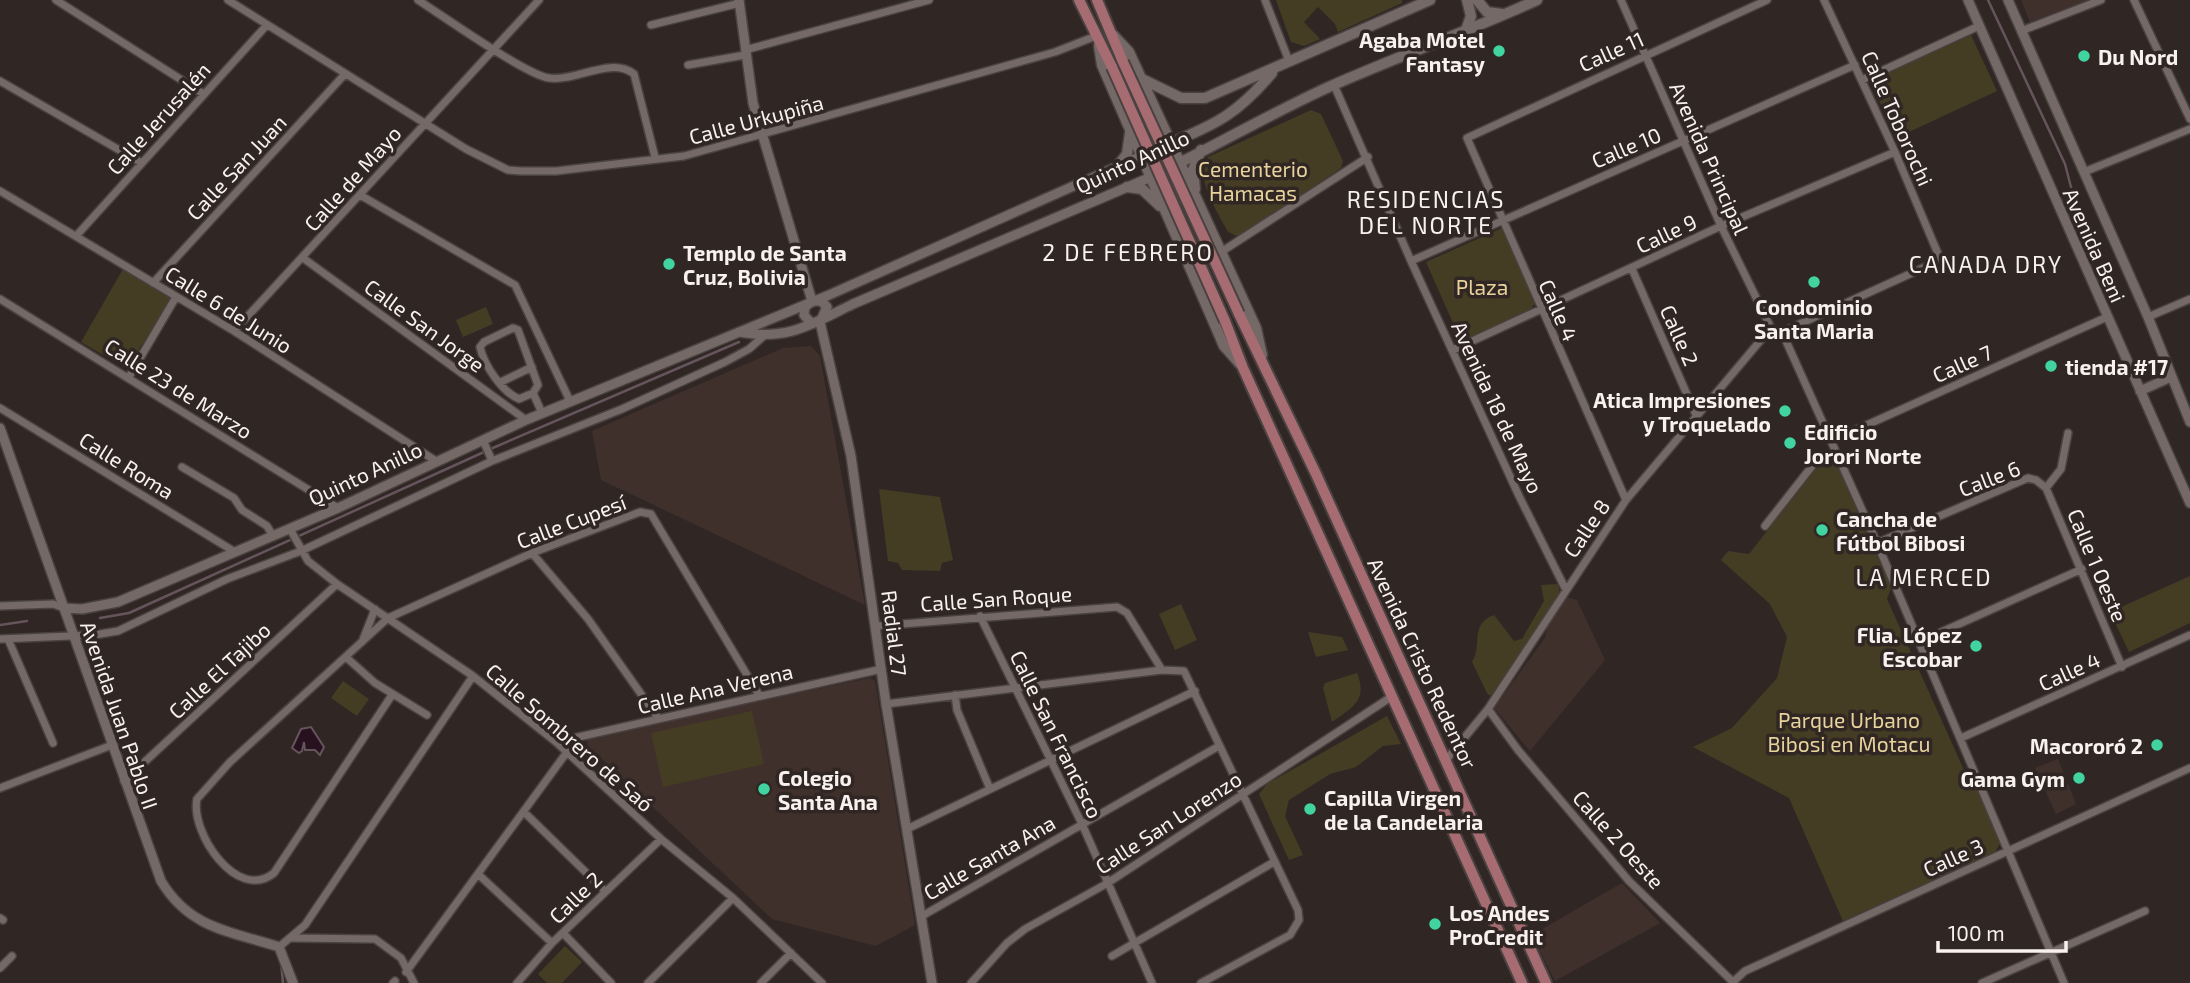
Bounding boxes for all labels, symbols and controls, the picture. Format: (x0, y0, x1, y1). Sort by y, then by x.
street label: Calle 11 (1575, 26, 1647, 76)
place label: Agaba Motel Fantasy (1359, 27, 1485, 77)
marker: Agaba Motel Fantasy (1491, 43, 1507, 59)
place label: Du Nord (2098, 44, 2178, 69)
street label: Calle Toborochi (1857, 47, 1939, 189)
marker: Du Nord (2076, 48, 2092, 64)
street label: Calle Jerusalén (101, 57, 215, 179)
street label: Avenida Principal (1665, 78, 1755, 239)
street label: Calle Urkupiña (686, 89, 826, 149)
street label: Calle San Juan (181, 109, 291, 225)
street label: Calle de Mayo (298, 120, 406, 236)
street label: Calle 10 (1588, 121, 1664, 173)
street label: Quinto Anillo (1071, 124, 1193, 199)
park label: Cementerio Hamacas (1198, 156, 1308, 205)
street label: Avenida Beni (2059, 184, 2131, 306)
district label: RESIDENCIAS DEL NORTE (1347, 185, 1505, 239)
street label: Calle 9 (1632, 208, 1700, 258)
district label: 2 DE FEBRERO (1042, 238, 1214, 266)
place label: Templo de Santa Cruz, Bolivia (683, 240, 847, 289)
district label: CANADA DRY (1909, 250, 2063, 278)
marker: Templo de Santa Cruz, Bolivia (661, 256, 677, 272)
street label: Calle 6 de Junio (161, 260, 297, 358)
street label: Calle San Jorge (360, 273, 490, 377)
park label: Plaza (1456, 274, 1508, 299)
marker: Condominio Santa Maria (1806, 274, 1822, 290)
street label: Calle 4 (1534, 275, 1584, 345)
place label: Condominio Santa Maria (1754, 294, 1874, 343)
street label: Calle 2 (1656, 301, 1704, 369)
street label: Avenida 18 de Mayo (1447, 317, 1549, 497)
street label: Calle 23 de Marzo (101, 333, 257, 443)
street label: Calle 7 (1928, 339, 1996, 387)
place label: tienda #17 (2065, 354, 2168, 379)
marker: tienda #17 (2043, 358, 2059, 374)
place label: Atica Impresiones y Troquelado (1593, 387, 1771, 437)
marker: Atica Impresiones y Troquelado (1777, 403, 1793, 419)
place label: Edificio Jorori Norte (1804, 419, 1922, 468)
street label: Calle Roma (75, 426, 179, 504)
marker: Edificio Jorori Norte (1782, 435, 1798, 451)
street label: Quinto Anillo (304, 436, 426, 511)
street label: Calle 6 (1955, 455, 2023, 501)
street label: Calle Cupesí (513, 488, 630, 553)
street label: Calle 8 (1558, 494, 1614, 562)
street label: Calle 1 Oeste (2063, 505, 2133, 625)
place label: Cancha de Fútbol Bibosi (1836, 506, 1965, 555)
marker: Cancha de Fútbol Bibosi (1814, 522, 1830, 538)
street label: Avenida Cristo Redentor (1363, 554, 1483, 773)
district label: LA MERCED (1855, 563, 1993, 591)
street label: Calle San Roque (919, 580, 1073, 616)
street label: Radial 27 (877, 589, 913, 678)
street label: Calle El Tajibo (163, 617, 276, 724)
street label: Avenida Juan Pablo II (76, 618, 164, 812)
place label: Flia. López Escobar (1857, 622, 1962, 671)
marker: Flia. López Escobar (1968, 638, 1984, 654)
street label: Calle San Francisco (1006, 646, 1108, 822)
street label: Calle 4 (2034, 646, 2104, 696)
street label: Calle Sombrero de Saó (481, 658, 659, 816)
street label: Calle Ana Verena (635, 658, 795, 718)
park label: Parque Urbano Bibosi en Motacu (1768, 707, 1930, 756)
place label: Macororó 2 (2030, 733, 2143, 758)
marker: Macororó 2 (2149, 737, 2165, 753)
place label: Colegio Santa Ana (778, 765, 878, 814)
street label: Calle San Lorenzo (1090, 765, 1246, 879)
place label: Gama Gym (1960, 766, 2065, 792)
marker: Gama Gym (2071, 770, 2087, 786)
marker: Colegio Santa Ana (756, 781, 772, 797)
place label: Capilla Virgen de la Candelaria (1324, 785, 1483, 834)
street label: Calle 2 Oeste (1568, 785, 1670, 893)
marker: Capilla Virgen de la Candelaria (1302, 801, 1318, 817)
street label: Calle Santa Ana (919, 809, 1059, 905)
street label: Calle 3 (1919, 833, 1987, 881)
street label: Calle 2 (543, 866, 607, 928)
place label: Los Andes ProCredit (1449, 900, 1550, 949)
scale bar (1938, 909, 2066, 953)
marker: Los Andes ProCredit (1427, 916, 1443, 932)
text: 100 m (1948, 920, 2005, 945)

